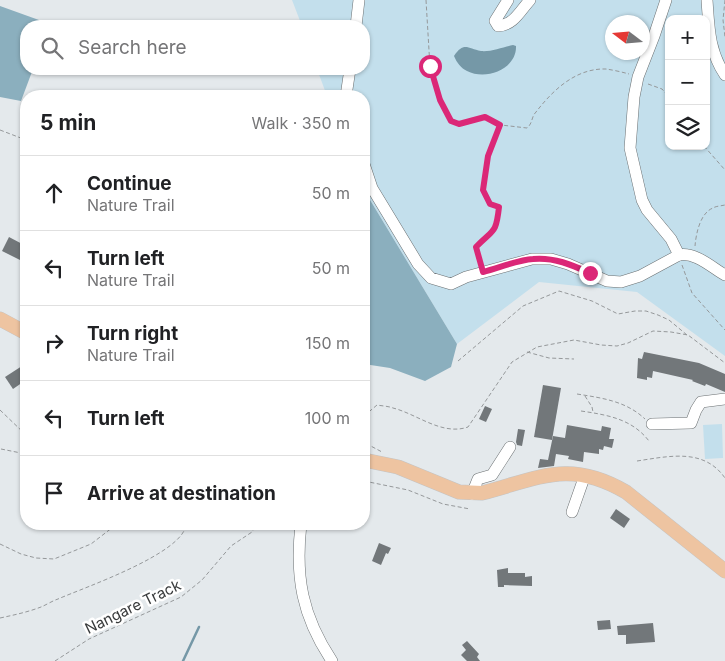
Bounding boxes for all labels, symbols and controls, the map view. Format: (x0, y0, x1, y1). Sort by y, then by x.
north arrow (605, 15, 650, 60)
map controls (665, 15, 710, 150)
button: + (665, 15, 710, 60)
search box (20, 20, 370, 75)
icon: search (38, 34, 66, 62)
text: Search here (78, 36, 187, 59)
route start (419, 55, 442, 78)
button: − (665, 60, 710, 105)
button: layers (665, 105, 710, 150)
text: 5 min (40, 110, 96, 135)
text: Walk · 350 m (252, 113, 350, 133)
text: Continue (87, 172, 172, 195)
icon: ahead (40, 179, 68, 207)
text: 50 m (312, 183, 350, 203)
text: Nature Trail (87, 195, 175, 215)
text: Turn left (87, 247, 165, 270)
icon: left (40, 254, 68, 282)
text: 50 m (312, 258, 350, 278)
route end (579, 262, 602, 285)
text: Nature Trail (87, 270, 175, 290)
text: Turn right (87, 322, 178, 345)
icon: right (40, 329, 68, 357)
text: 150 m (305, 333, 350, 353)
text: Nature Trail (87, 345, 175, 365)
icon: left (40, 404, 68, 432)
text: Turn left (87, 407, 165, 430)
text: 100 m (305, 408, 350, 428)
icon: arrive (40, 479, 68, 507)
text: Arrive at destination (87, 482, 276, 505)
street label: Nangare Track (82, 575, 184, 638)

